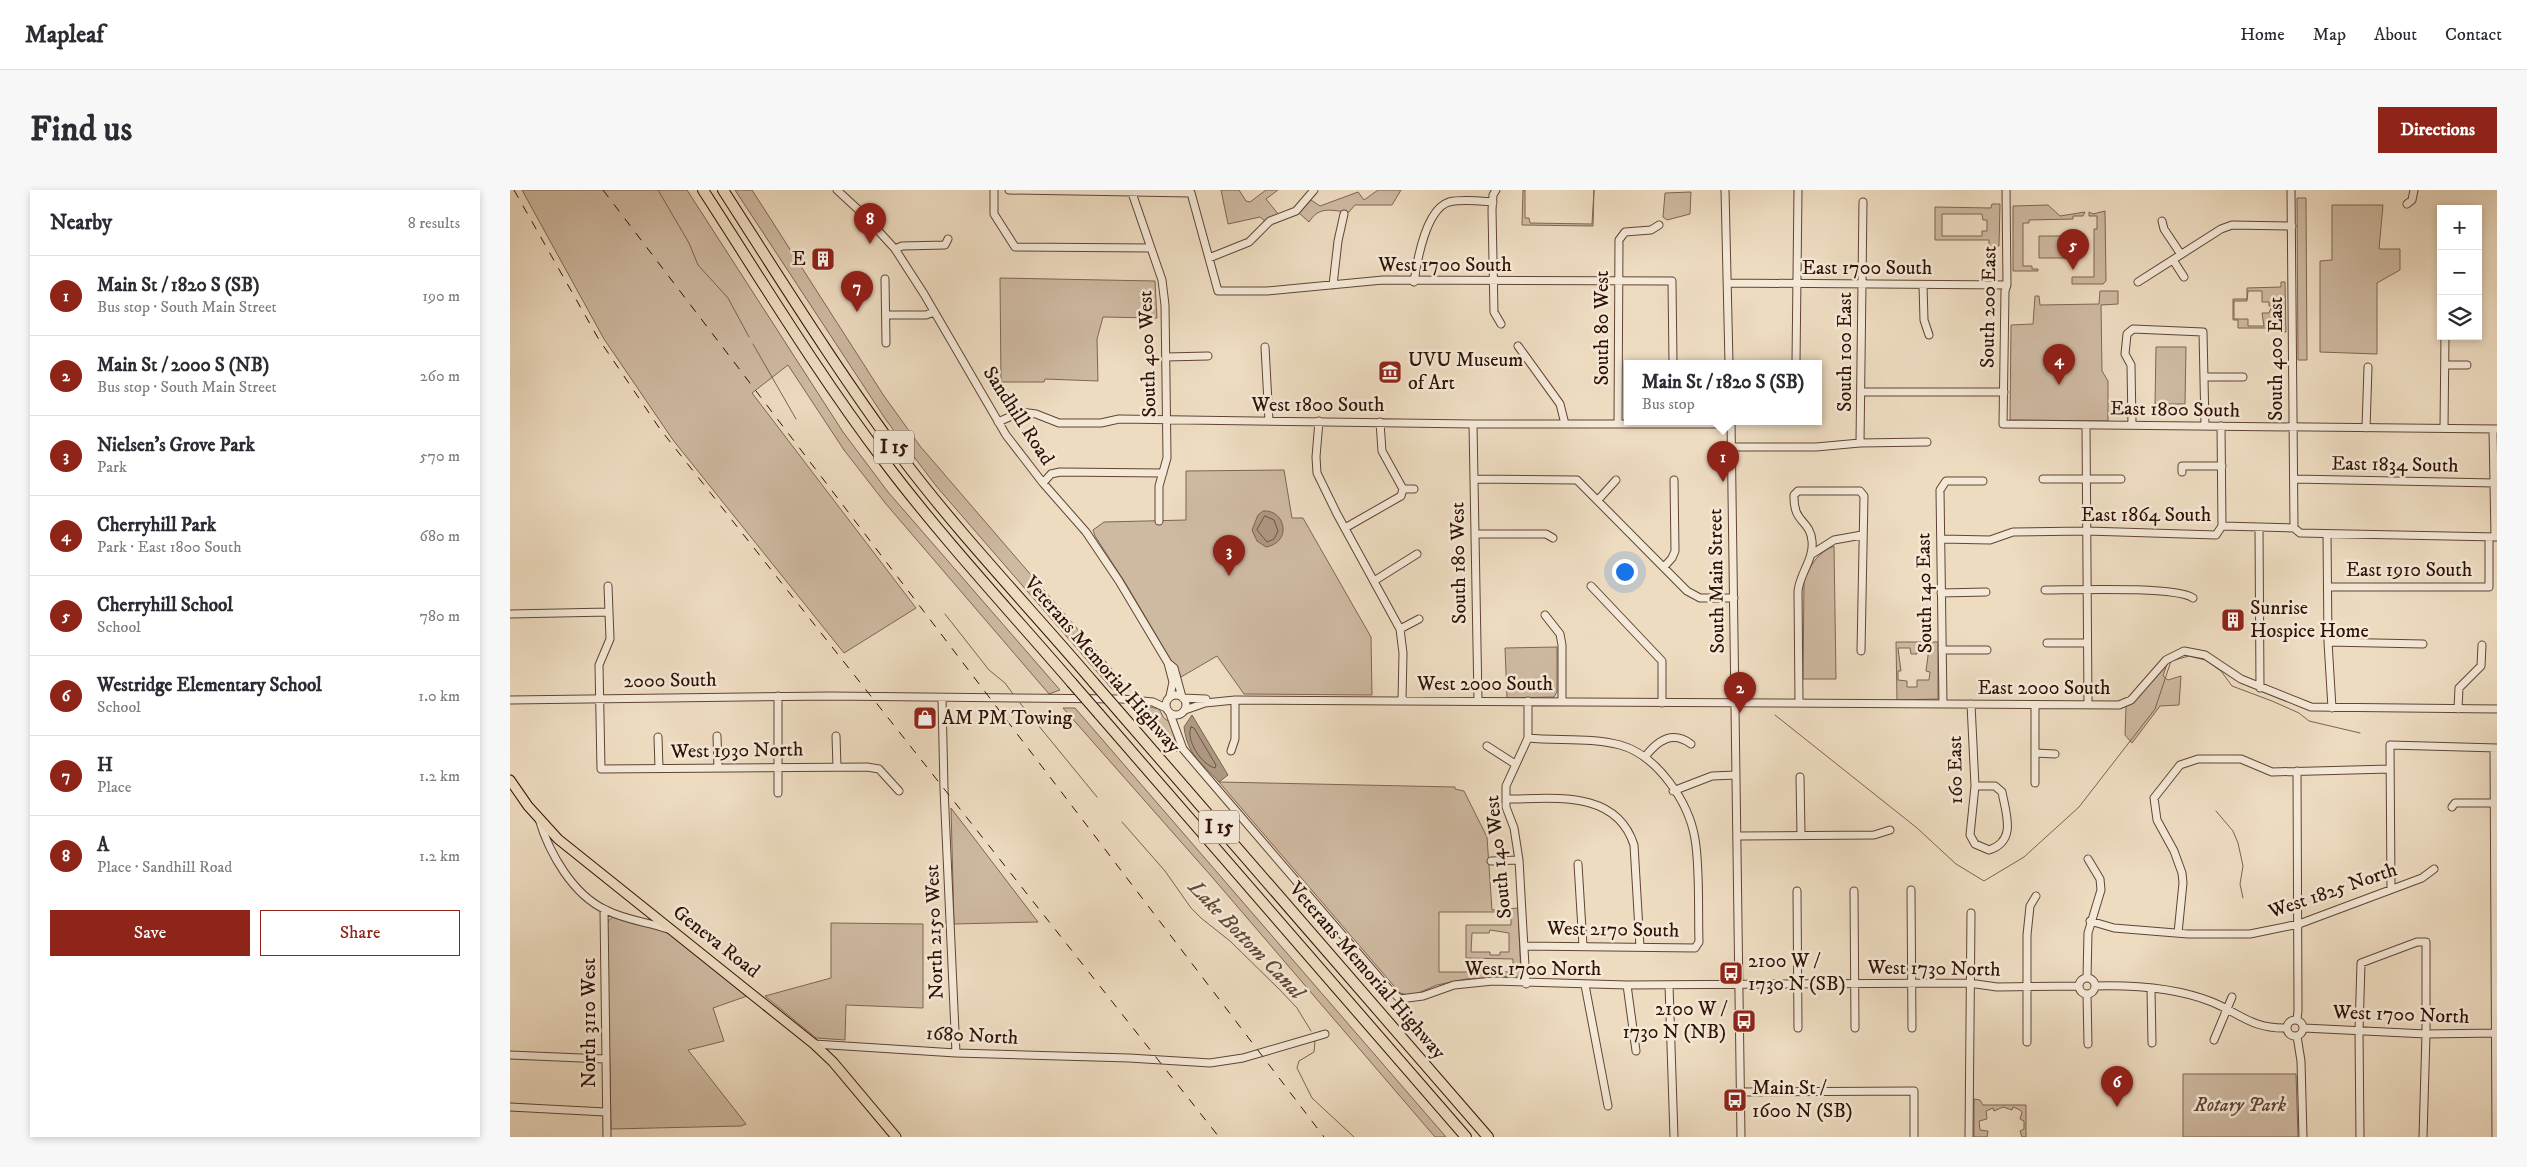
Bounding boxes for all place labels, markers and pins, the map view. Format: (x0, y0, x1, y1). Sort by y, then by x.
pin: 8 (854, 203, 886, 244)
pin: 5 (2057, 229, 2089, 270)
building icon: E (810, 246, 836, 272)
place label: E (792, 247, 806, 272)
pin: 7 (841, 271, 873, 312)
pin: 4 (2043, 344, 2075, 385)
place label: UVU Museum of Art (1408, 348, 1523, 396)
museum icon: UVU Museum of Art (1377, 359, 1403, 385)
pin: 1 (1707, 441, 1739, 482)
pin: 3 (1213, 535, 1245, 576)
place label: Sunrise Hospice Home (2250, 596, 2369, 644)
building icon: Sunrise Hospice Home (2220, 607, 2246, 633)
pin: 2 (1724, 672, 1756, 713)
shop icon: AM PM Towing (912, 705, 938, 731)
place label: AM PM Towing (942, 706, 1073, 731)
place label: 2100 W / 1730 N (SB) (1748, 949, 1846, 997)
bus stop icon: 2100 W / 1730 N (SB) (1718, 960, 1744, 986)
place label: 2100 W / 1730 N (NB) (1622, 997, 1728, 1045)
bus stop icon: 2100 W / 1730 N (NB) (1731, 1008, 1757, 1034)
pin: 6 (2101, 1066, 2133, 1107)
place label: Main St / 1600 N (SB) (1752, 1076, 1853, 1124)
bus stop icon: Main St / 1600 N (SB) (1722, 1087, 1748, 1113)

